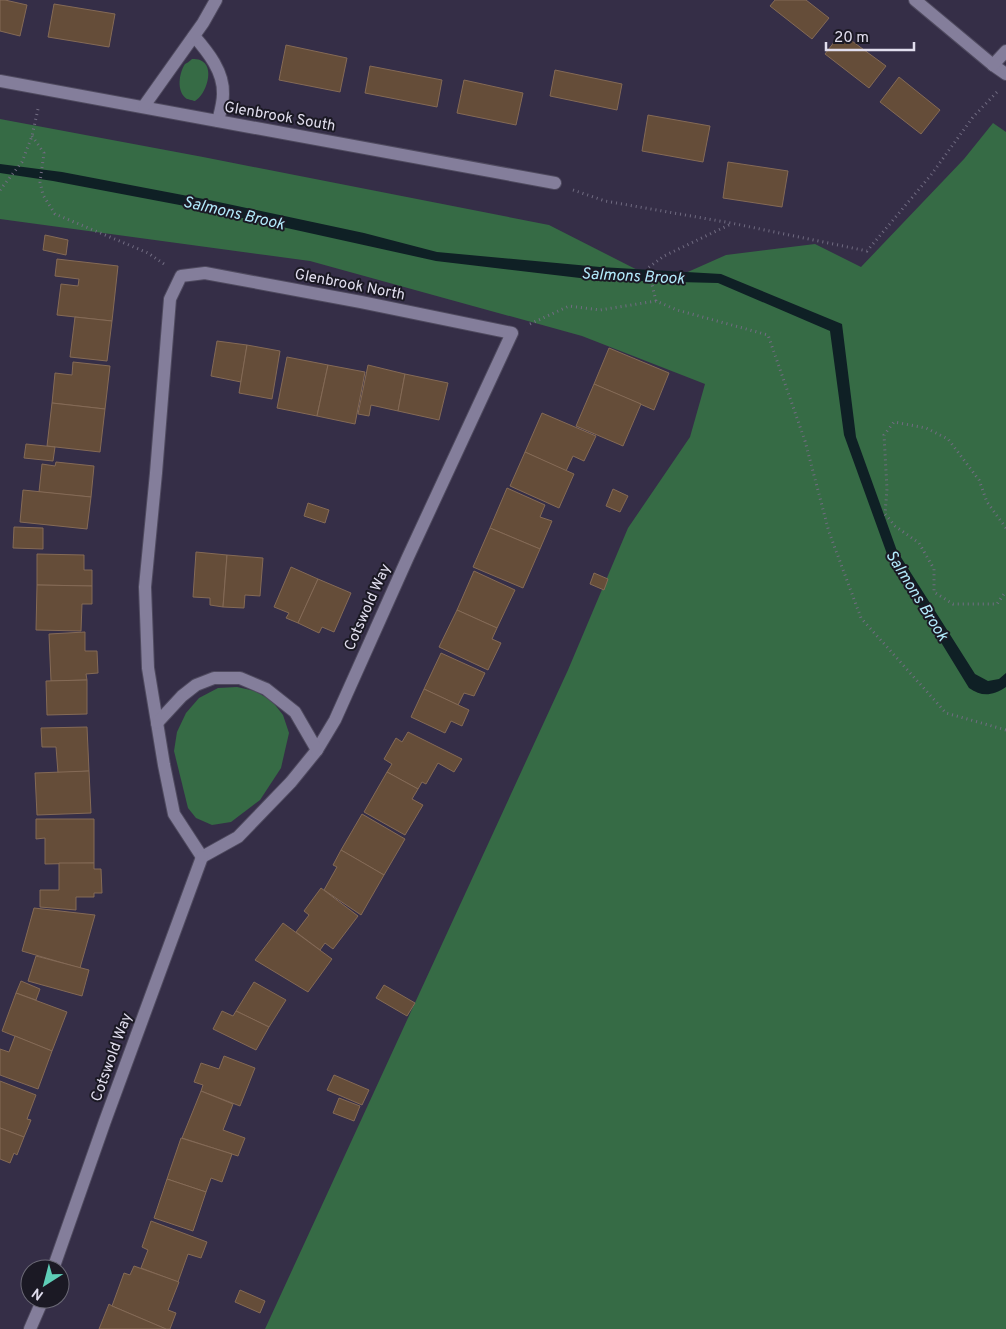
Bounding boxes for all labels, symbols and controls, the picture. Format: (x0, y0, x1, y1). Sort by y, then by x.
scale bar (826, 20, 914, 52)
text: 20 m (834, 29, 869, 48)
street label: Glenbrook South (223, 98, 337, 137)
water label: Salmons Brook (181, 193, 287, 236)
water label: Salmons Brook (581, 264, 686, 290)
street label: Glenbrook North (293, 265, 407, 305)
water label: Salmons Brook (880, 547, 953, 646)
street label: Cotswold Way (341, 561, 396, 654)
street label: Cotswold Way (88, 1011, 137, 1104)
north arrow (20, 1259, 70, 1309)
text: N (29, 1283, 47, 1303)

